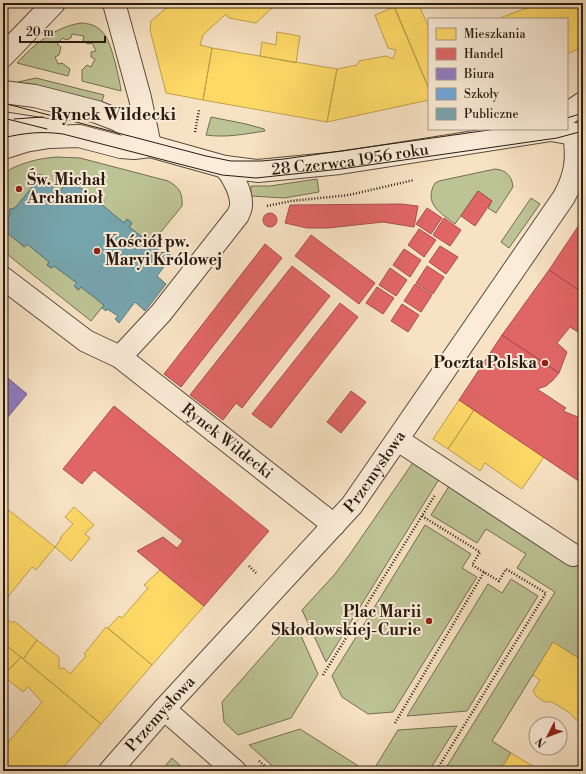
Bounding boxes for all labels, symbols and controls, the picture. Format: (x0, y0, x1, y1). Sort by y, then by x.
scale bar (20, 18, 105, 44)
legend (428, 18, 568, 130)
text: 20 m (26, 25, 54, 40)
text: Mieszkania (464, 27, 526, 42)
text: Handel (464, 47, 504, 62)
text: Biura (463, 67, 495, 82)
text: Szkoły (464, 87, 499, 102)
district label: Rynek Wildecki (50, 104, 176, 126)
text: Publiczne (464, 107, 519, 122)
street label: 28 Czerwca 1956 roku (271, 139, 430, 180)
place label: Św. Michał Archanioł (26, 168, 106, 208)
marker: Św. Michał Archanioł (14, 184, 24, 194)
place label: Kościół pw. Maryi Królowej (105, 232, 222, 270)
marker: Kościół pw. Maryi Królowej (92, 246, 102, 256)
place label: Poczta Polska (434, 353, 537, 373)
marker: Poczta Polska (540, 358, 550, 368)
street label: Rynek Wildecki (177, 399, 277, 483)
street label: Przemysłowa (340, 426, 411, 517)
place label: Plac Marii Skłodowskiej-Curie (271, 602, 421, 640)
marker: Plac Marii Skłodowskiej-Curie (424, 616, 434, 626)
street label: Przemysłowa (121, 671, 200, 756)
north arrow (528, 716, 568, 756)
text: N (533, 734, 549, 750)

